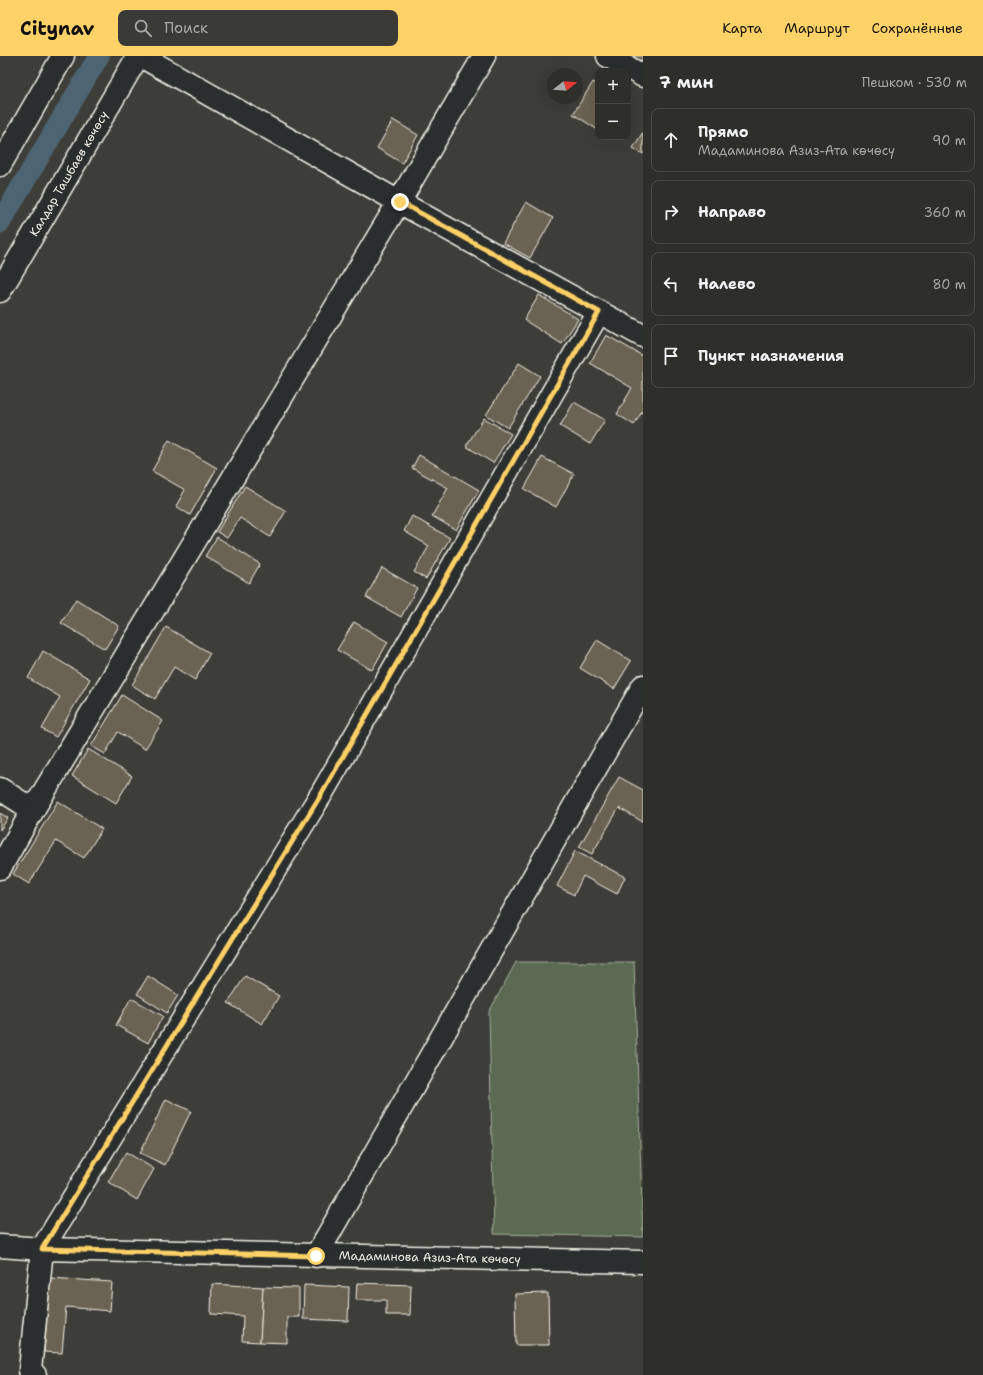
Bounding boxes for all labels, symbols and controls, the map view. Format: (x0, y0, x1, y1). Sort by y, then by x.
search box (118, 10, 398, 46)
text: Citynav (20, 16, 94, 41)
icon: search (132, 17, 154, 39)
text: Поиск (164, 18, 208, 38)
text: Карта (722, 19, 762, 37)
text: Маршрут (784, 19, 850, 37)
text: Сохранённые (872, 19, 963, 37)
north arrow (547, 68, 583, 104)
map controls (595, 68, 631, 140)
button: + (595, 68, 631, 104)
text: 7 мин (659, 71, 714, 93)
text: Пешком · 530 m (862, 74, 967, 91)
button: − (595, 104, 631, 140)
street label: Калдар Ташбаев көчөсү (26, 108, 112, 239)
text: Прямо (698, 122, 748, 142)
icon: ahead (660, 129, 682, 151)
text: 90 m (932, 132, 966, 149)
text: Мадаминова Азиз-Ата көчөсү (698, 142, 895, 159)
route end (391, 193, 409, 211)
icon: right (660, 201, 682, 223)
text: Направо (698, 202, 766, 222)
text: 360 m (924, 204, 966, 221)
icon: left (660, 273, 682, 295)
text: Налево (698, 274, 756, 294)
text: 80 m (932, 276, 966, 293)
icon: arrive (660, 345, 682, 367)
text: Пункт назначения (698, 346, 844, 366)
route start (307, 1247, 325, 1265)
street label: Мадаминова Азиз-Ата көчөсү (339, 1247, 521, 1267)

